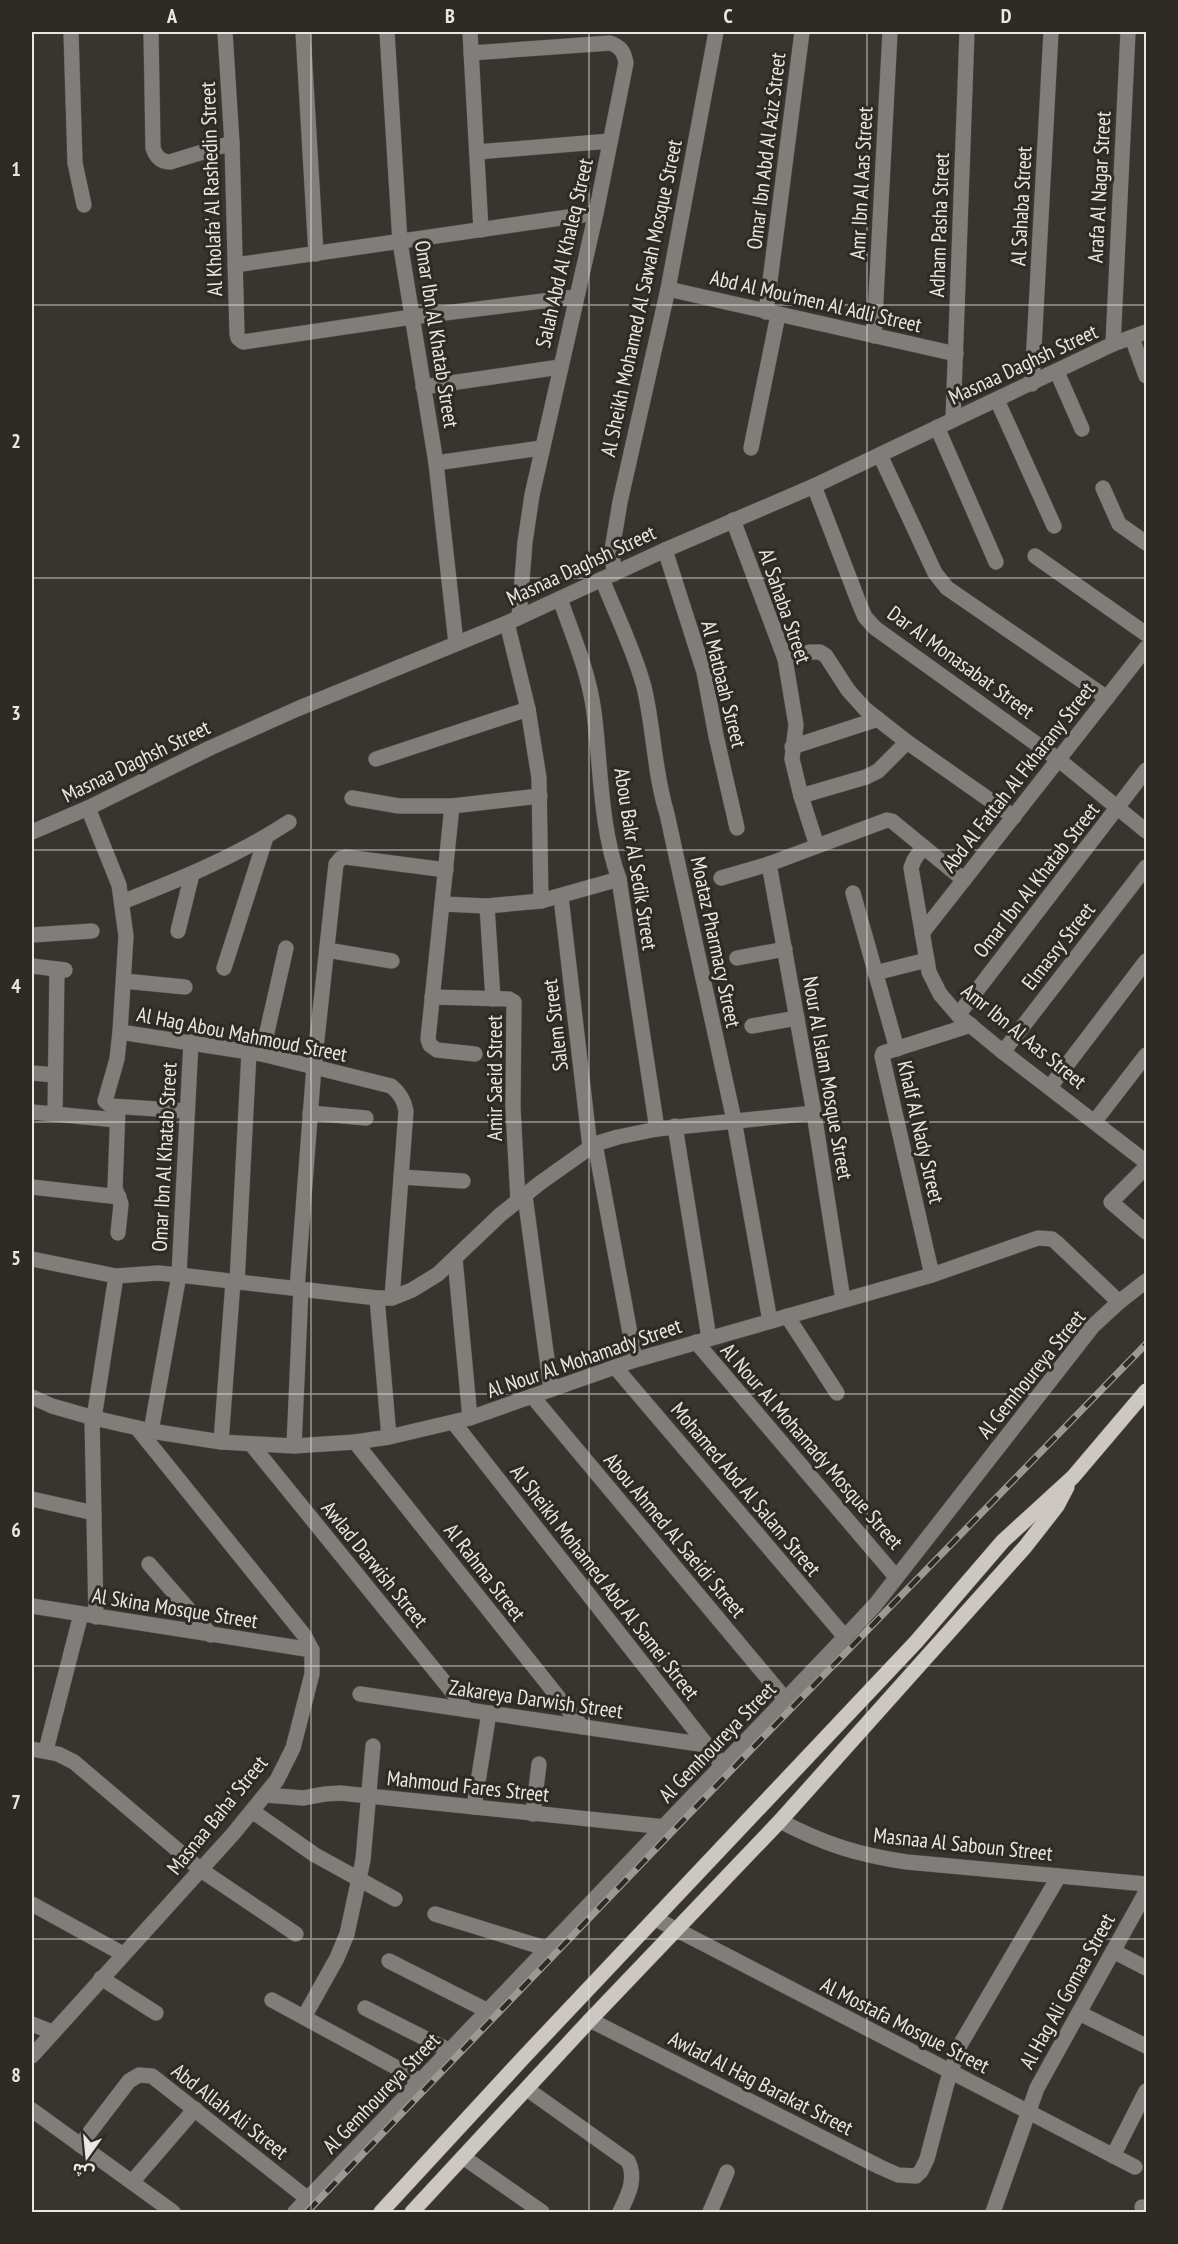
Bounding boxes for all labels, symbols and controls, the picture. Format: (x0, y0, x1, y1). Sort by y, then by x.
text: A (166, 3, 178, 29)
text: B (445, 3, 455, 29)
text: C (723, 3, 733, 29)
text: D (1001, 3, 1012, 29)
street label: Omar Ibn Abd Al Aziz Street (741, 51, 792, 251)
street label: Al Kholafa' Al Rashedin Street (194, 81, 228, 297)
street label: Amr Ibn Al Aas Street (844, 106, 878, 260)
street label: Arafa Al Nagar Street (1082, 110, 1116, 264)
street label: Al Sheikh Mohamed Al Sawah Mosque Street (594, 137, 688, 459)
street label: Al Sahaba Street (1004, 145, 1038, 266)
street label: Adham Pasha Street (923, 152, 955, 298)
street label: Salah Abd Al Khaleq Street (529, 155, 599, 350)
text: 1 (11, 156, 21, 182)
street label: Omar Ibn Al Khatab Street (409, 238, 465, 430)
street label: Abd Al Mou'men Al Adli Street (708, 264, 925, 339)
street label: Masnaa Daghsh Street (944, 318, 1102, 410)
text: 2 (11, 428, 21, 454)
street label: Masnaa Daghsh Street (502, 519, 660, 611)
street label: Al Sahaba Street (753, 545, 817, 667)
street label: Dar Al Monasabat Street (882, 600, 1040, 725)
street label: Al Matbaah Street (695, 618, 753, 751)
street label: Abd Al Fattah Al Fkharany Street (935, 676, 1101, 877)
text: 3 (11, 700, 21, 726)
street label: Masnaa Daghsh Street (58, 713, 215, 808)
street label: Abou Bakr Al Sedik Street (608, 766, 664, 952)
street label: Omar Ibn Al Khatab Street (967, 797, 1105, 963)
street label: Moataz Pharmacy Street (685, 854, 747, 1030)
street label: Elmasry Street (1015, 897, 1101, 995)
text: 4 (11, 973, 21, 999)
street label: Nour Al Islam Mosque Street (797, 974, 859, 1182)
street label: Salem Street (536, 977, 574, 1073)
street label: Amr Ibn Al Aas Street (956, 977, 1092, 1095)
street label: Al Hag Abou Mahmoud Street (135, 1000, 350, 1068)
street label: Amir Saeid Street (481, 1015, 508, 1141)
street label: Khalf Al Nady Street (891, 1058, 951, 1206)
street label: Omar Ibn Al Khatab Street (146, 1062, 182, 1252)
text: 5 (11, 1245, 21, 1271)
street label: Al Gemhoureya Street (971, 1304, 1091, 1444)
street label: Al Nour Al Mohamady Street (483, 1312, 685, 1404)
street label: Al Nour Al Mohamady Mosque Street (715, 1337, 909, 1555)
street label: Mohamed Abd Al Salam Street (665, 1396, 827, 1582)
street label: Abou Ahmed Al Saeidi Street (598, 1447, 752, 1623)
street label: Al Sheikh Mohamed Abd Al Samei Street (505, 1459, 706, 1705)
street label: Awlad Darwish Street (316, 1495, 434, 1633)
text: 6 (11, 1517, 21, 1543)
street label: Al Rahma Street (438, 1518, 532, 1627)
street label: Al Skina Mosque Street (90, 1582, 260, 1634)
street label: Zakareya Darwish Street (447, 1673, 625, 1725)
street label: Al Gemhoureya Street (653, 1676, 782, 1808)
street label: Masnaa Baha' Street (161, 1750, 273, 1880)
street label: Mahmoud Fares Street (386, 1764, 551, 1808)
text: 7 (11, 1789, 21, 1815)
street label: Masnaa Al Saboun Street (872, 1821, 1054, 1867)
street label: Al Hag Ali Gomaa Street (1013, 1908, 1121, 2073)
street label: Al Mostafa Mosque Street (816, 1971, 994, 2079)
street label: Awlad Al Hag Barakat Street (664, 2025, 858, 2141)
street label: Al Gemhoureya Street (317, 2027, 446, 2159)
street label: Abd Allah Ali Street (166, 2057, 294, 2165)
text: 8 (11, 2062, 21, 2088)
north arrow (57, 2127, 117, 2187)
text: ش (70, 2159, 96, 2184)

